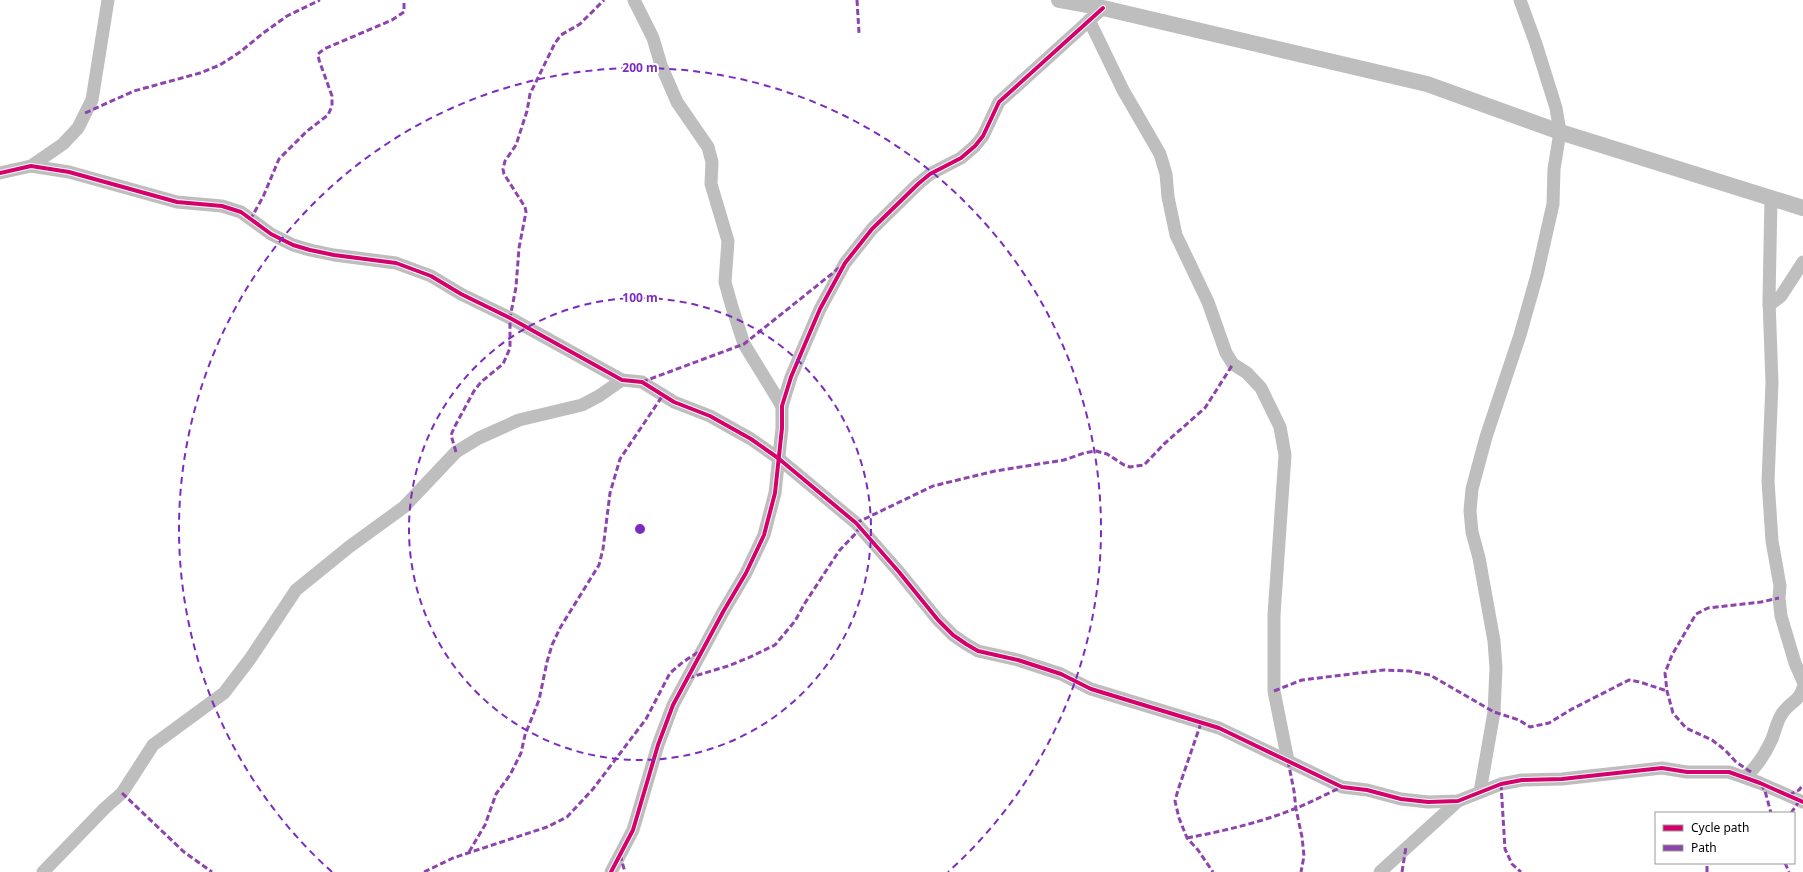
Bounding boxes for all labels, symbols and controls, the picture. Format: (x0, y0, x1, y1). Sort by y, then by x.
text: 200 m (622, 59, 658, 76)
text: 100 m (622, 289, 658, 306)
centre of rings (633, 522, 647, 536)
legend (1655, 812, 1795, 864)
text: Cycle path (1691, 819, 1749, 836)
text: Path (1691, 839, 1717, 856)

